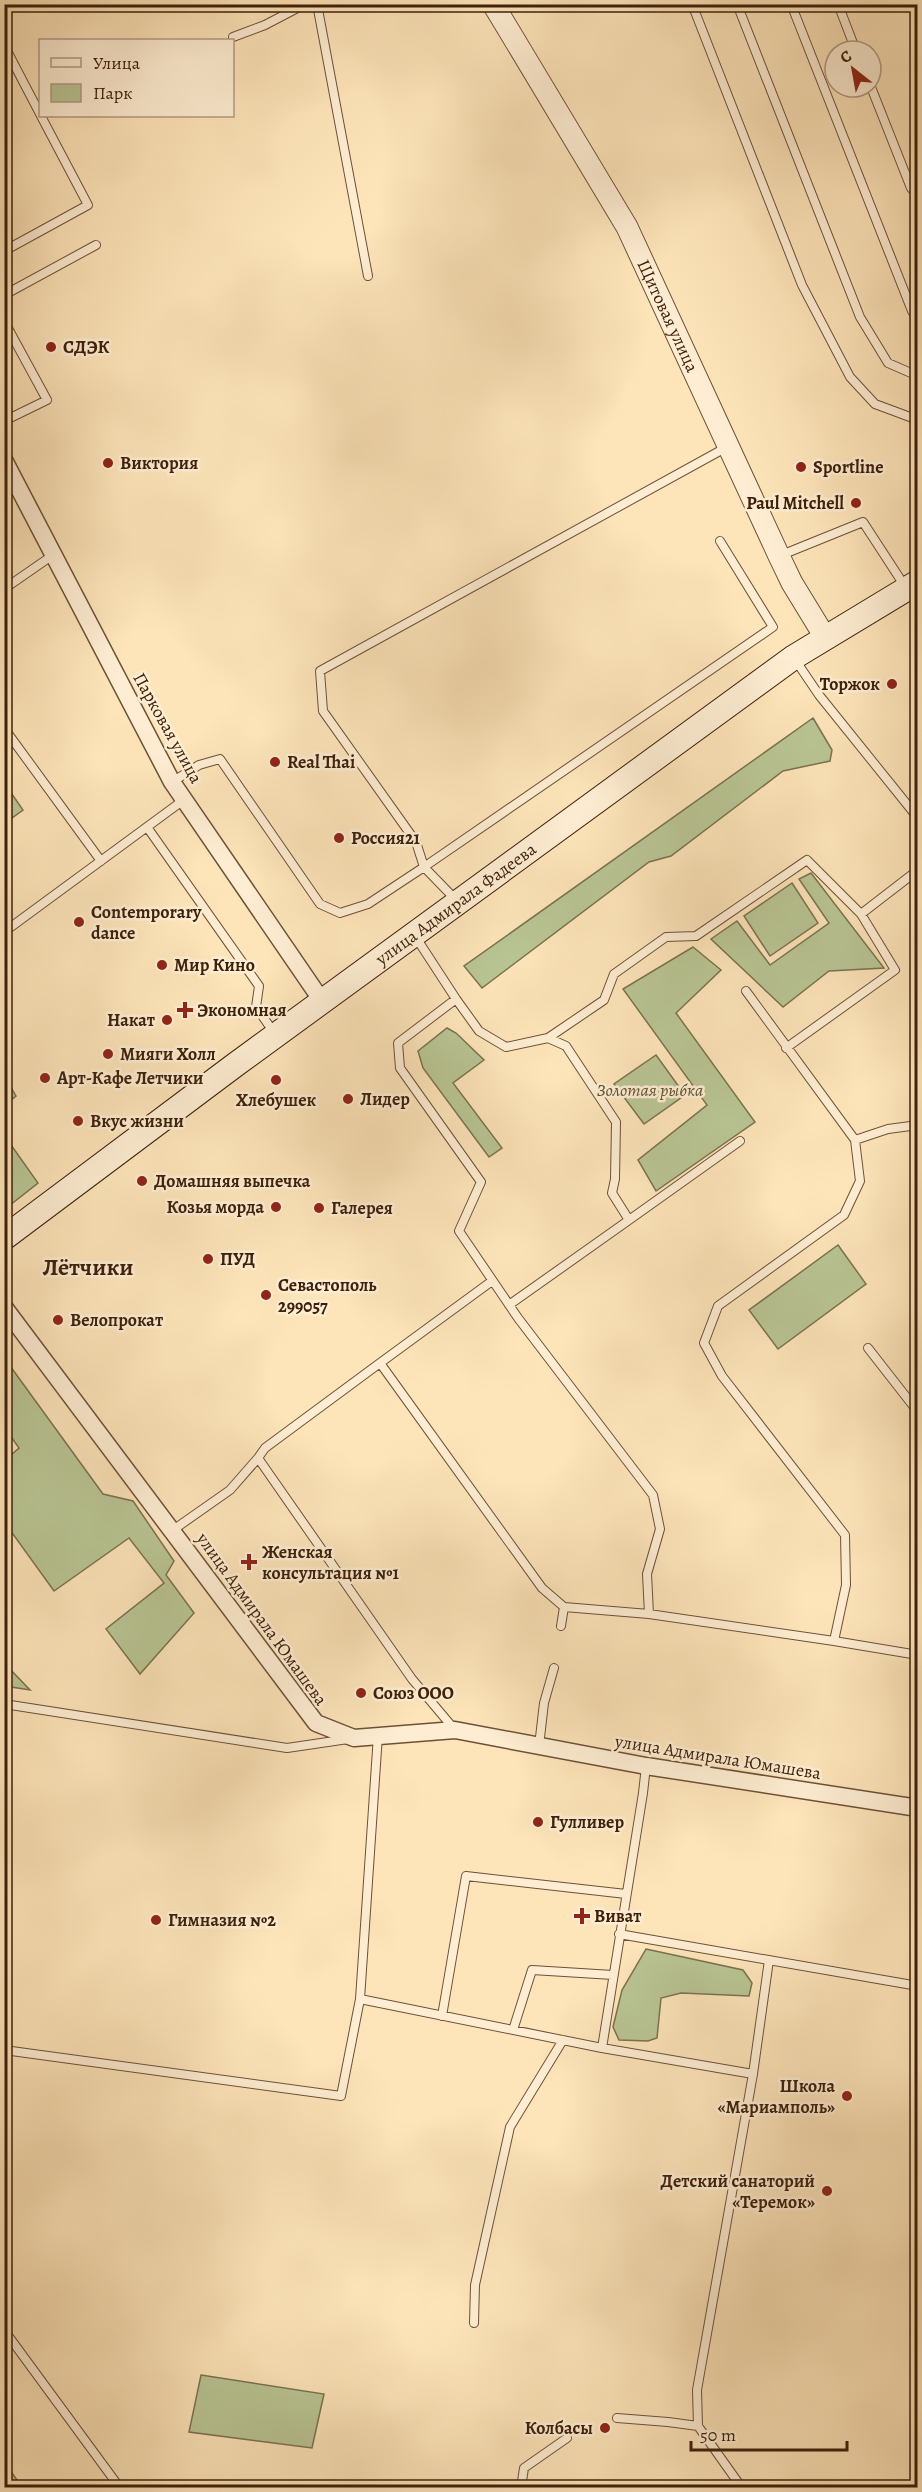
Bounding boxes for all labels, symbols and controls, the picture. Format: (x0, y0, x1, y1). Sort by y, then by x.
legend (39, 39, 234, 117)
north arrow (823, 39, 883, 99)
text: С (836, 45, 856, 69)
text: Улица (93, 51, 141, 75)
text: Парк (93, 81, 133, 105)
street label: Щитовая улица (632, 256, 705, 377)
place label: СДЭК (63, 335, 110, 359)
marker: СДЭК (44, 340, 58, 354)
place label: Виктория (120, 451, 198, 475)
place label: Sportline (813, 455, 883, 479)
marker: Виктория (101, 456, 115, 470)
marker: Sportline (794, 460, 808, 474)
place label: Paul Mitchell (746, 491, 844, 515)
marker: Paul Mitchell (849, 496, 863, 510)
street label: Парковая улица (128, 668, 209, 788)
place label: Торжок (820, 672, 880, 696)
marker: Торжок (885, 677, 899, 691)
place label: Real Thai (287, 750, 355, 774)
marker: Real Thai (268, 755, 282, 769)
place label: Россия21 (351, 826, 421, 850)
marker: Россия21 (332, 831, 346, 845)
street label: улица Адмирала Фадеева (370, 837, 542, 971)
place label: Contemporary dance (91, 900, 202, 945)
marker: Contemporary dance (72, 915, 86, 929)
place label: Мир Кино (174, 953, 255, 977)
marker: Мир Кино (155, 958, 169, 972)
place label: Экономная (197, 998, 287, 1022)
marker: Экономная (178, 1003, 192, 1017)
place label: Накат (107, 1008, 155, 1032)
marker: Накат (160, 1013, 174, 1027)
place label: Мияги Холл (120, 1042, 216, 1066)
marker: Мияги Холл (101, 1047, 115, 1061)
place label: Арт-Кафе Летчики (56, 1066, 204, 1090)
marker: Арт-Кафе Летчики (38, 1071, 52, 1085)
marker: Хлебушек (269, 1073, 283, 1087)
park label: Золотая рыбка (596, 1078, 704, 1102)
place label: Лидер (360, 1087, 410, 1111)
place label: Хлебушек (236, 1088, 317, 1112)
marker: Лидер (341, 1092, 355, 1106)
place label: Вкус жизни (90, 1109, 184, 1133)
marker: Вкус жизни (71, 1114, 85, 1128)
place label: Домашняя выпечка (154, 1169, 311, 1193)
marker: Домашняя выпечка (135, 1174, 149, 1188)
place label: Козья морда (167, 1195, 264, 1219)
place label: Галерея (331, 1196, 393, 1220)
marker: Козья морда (269, 1200, 283, 1214)
marker: Галерея (312, 1201, 326, 1215)
place label: ПУД (220, 1247, 255, 1271)
district label: Лётчики (42, 1251, 134, 1283)
marker: ПУД (201, 1252, 215, 1266)
place label: Севастополь 299057 (278, 1273, 377, 1318)
marker: Севастополь 299057 (259, 1288, 273, 1302)
place label: Велопрокат (70, 1308, 163, 1332)
marker: Велопрокат (51, 1313, 65, 1327)
street label: улица Адмирала Юмашева (191, 1527, 333, 1711)
place label: Женская консультация №1 (262, 1540, 399, 1585)
marker: Женская консультация №1 (240, 1553, 258, 1571)
place label: Союз ООО (373, 1681, 454, 1705)
marker: Союз ООО (354, 1686, 368, 1700)
street label: улица Адмирала Юмашева (612, 1729, 823, 1785)
place label: Гулливер (550, 1810, 624, 1834)
marker: Гулливер (531, 1815, 545, 1829)
place label: Виват (594, 1904, 642, 1928)
place label: Гимназия №2 (168, 1908, 276, 1932)
marker: Виват (575, 1909, 589, 1923)
marker: Гимназия №2 (149, 1913, 163, 1927)
place label: Школа «Мариамполь» (717, 2074, 835, 2119)
marker: Школа «Мариамполь» (840, 2089, 854, 2103)
place label: Детский санаторий «Теремок» (661, 2169, 815, 2214)
marker: Детский санаторий «Теремок» (820, 2184, 834, 2198)
scale bar (691, 2414, 847, 2452)
place label: Колбасы (525, 2416, 593, 2440)
marker: Колбасы (598, 2421, 612, 2435)
text: 50 m (700, 2423, 736, 2447)

